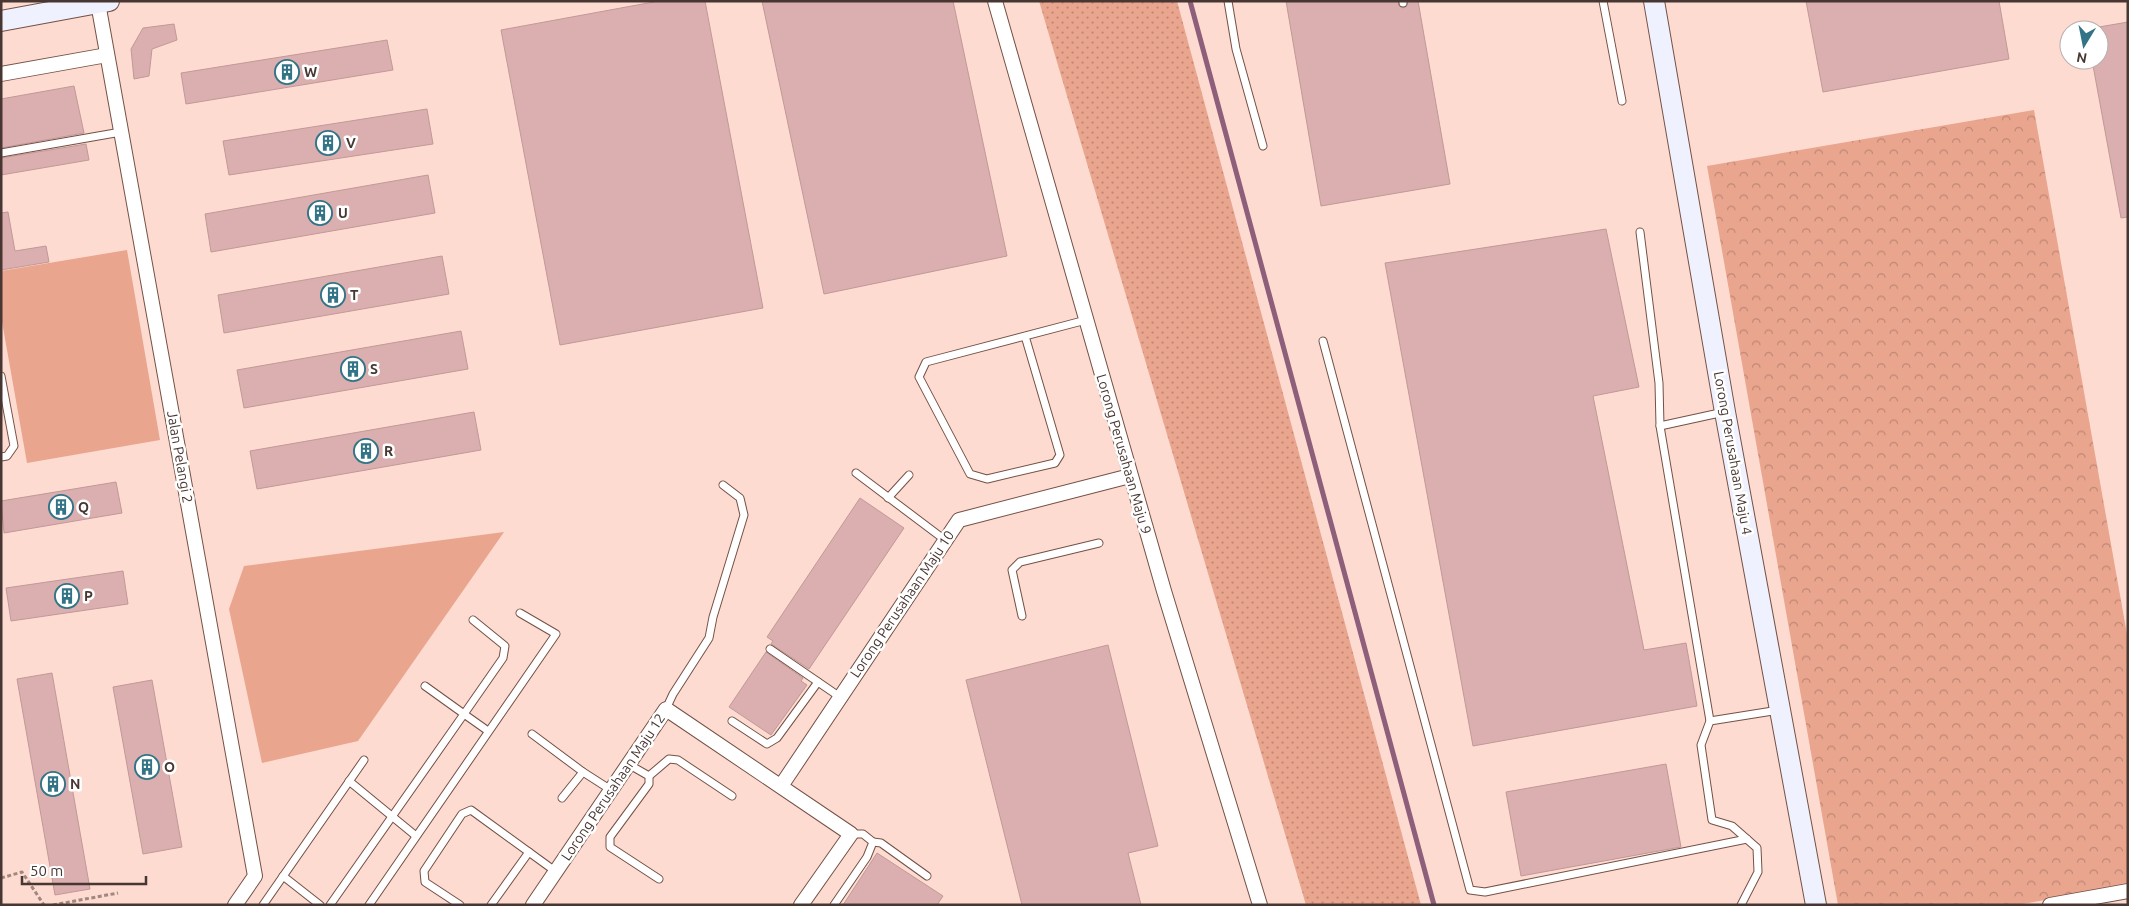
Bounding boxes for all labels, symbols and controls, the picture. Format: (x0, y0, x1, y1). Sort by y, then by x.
north arrow (2059, 20, 2109, 70)
text: N (2075, 49, 2088, 67)
building icon: W (274, 59, 300, 85)
place label: W (304, 64, 317, 80)
building icon: V (315, 130, 341, 156)
place label: V (346, 135, 356, 151)
building icon: U (307, 200, 333, 226)
place label: U (338, 205, 348, 221)
building icon: T (320, 282, 346, 308)
place label: T (350, 287, 359, 303)
building icon: S (340, 356, 366, 382)
place label: S (370, 361, 378, 377)
street label: Lorong Perusahaan Maju 4 (1711, 370, 1755, 536)
street label: Lorong Perusahaan Maju 9 (1093, 372, 1155, 536)
street label: Jalan Pelangi 2 (164, 410, 196, 504)
building icon: R (353, 438, 379, 464)
place label: R (384, 443, 393, 459)
building icon: Q (48, 494, 74, 520)
place label: Q (78, 499, 89, 515)
street label: Lorong Perusahaan Maju 10 (847, 527, 957, 681)
building icon: P (54, 583, 80, 609)
place label: P (84, 588, 93, 604)
street label: Lorong Perusahaan Maju 12 (558, 710, 668, 864)
building icon: O (134, 754, 160, 780)
place label: O (164, 759, 175, 775)
building icon: N (40, 771, 66, 797)
place label: N (70, 776, 80, 792)
scale bar (22, 854, 146, 886)
text: 50 m (30, 862, 63, 879)

